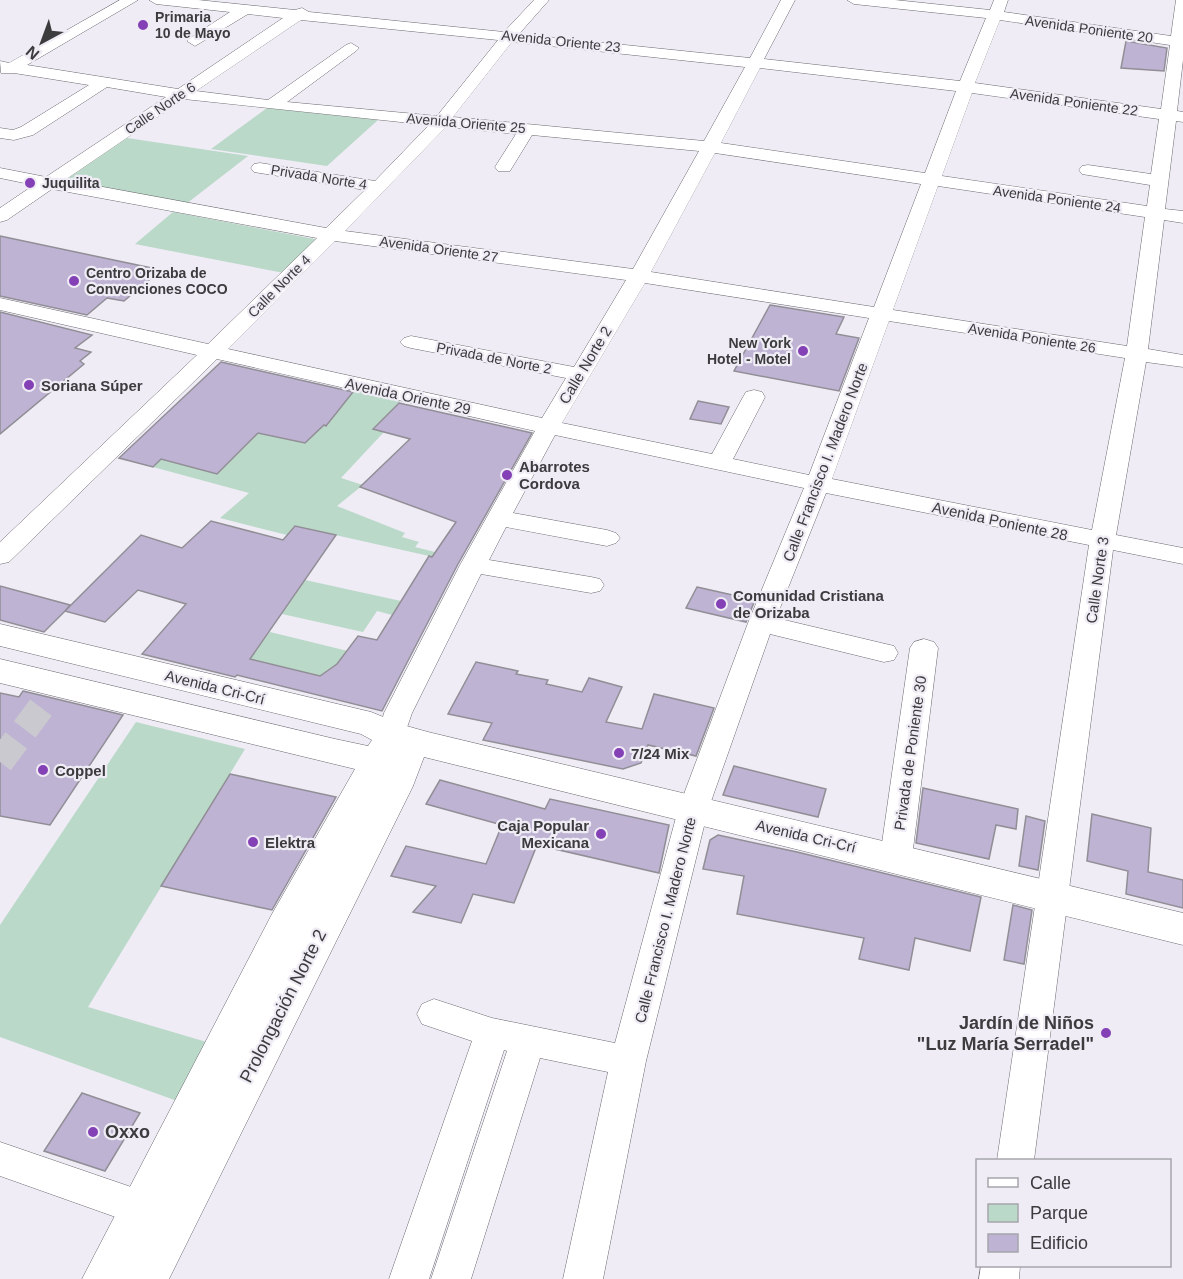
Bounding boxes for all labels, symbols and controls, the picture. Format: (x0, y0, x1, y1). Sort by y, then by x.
place label: Primaria 10 de Mayo (155, 9, 230, 41)
north arrow (12, 12, 72, 72)
street label: Avenida Poniente 20 (1024, 12, 1154, 46)
marker: Primaria 10 de Mayo (136, 18, 150, 32)
street label: Avenida Oriente 23 (501, 27, 622, 55)
text: N (23, 43, 42, 63)
street label: Calle Norte 6 (122, 78, 199, 137)
street label: Avenida Poniente 22 (1009, 85, 1139, 119)
street label: Avenida Oriente 25 (406, 110, 526, 136)
street label: Privada Norte 4 (270, 161, 368, 193)
place label: Juquilita (42, 175, 100, 191)
marker: Juquilita (23, 176, 37, 190)
street label: Avenida Poniente 24 (992, 182, 1122, 216)
street label: Avenida Oriente 27 (379, 233, 500, 265)
street label: Calle Norte 4 (244, 251, 314, 321)
place label: Centro Orizaba de Convenciones COCO (86, 265, 228, 297)
marker: Centro Orizaba de Convenciones COCO (67, 274, 81, 288)
street label: Avenida Poniente 26 (967, 320, 1097, 356)
street label: Calle Norte 2 (555, 323, 615, 407)
place label: New York Hotel - Motel (707, 335, 791, 367)
street label: Privada de Norte 2 (435, 339, 553, 377)
marker: New York Hotel - Motel (796, 344, 810, 358)
street label: Calle Francisco I. Madero Norte (779, 360, 871, 564)
street label: Avenida Oriente 29 (344, 374, 472, 418)
place label: Soriana Súper (41, 377, 143, 394)
marker: Soriana Súper (22, 378, 36, 392)
place label: Abarrotes Cordova (519, 458, 590, 492)
marker: Abarrotes Cordova (500, 468, 514, 482)
street label: Avenida Poniente 28 (931, 498, 1069, 544)
street label: Calle Norte 3 (1082, 535, 1112, 625)
place label: Comunidad Cristiana de Orizaba (733, 587, 885, 621)
marker: Comunidad Cristiana de Orizaba (714, 597, 728, 611)
street label: Avenida Cri-Crí (163, 666, 267, 708)
street label: Privada de Poniente 30 (891, 675, 929, 831)
place label: 7/24 Mix (631, 745, 690, 762)
marker: 7/24 Mix (612, 746, 626, 760)
place label: Coppel (55, 762, 106, 779)
marker: Coppel (36, 763, 50, 777)
street label: Calle Francisco I. Madero Norte (631, 815, 699, 1025)
street label: Avenida Cri-Crí (754, 816, 859, 856)
place label: Caja Popular Mexicana (497, 817, 590, 851)
marker: Caja Popular Mexicana (594, 827, 608, 841)
place label: Elektra (265, 834, 316, 851)
marker: Elektra (246, 835, 260, 849)
street label: Prolongación Norte 2 (236, 926, 330, 1086)
place label: Jardín de Niños "Luz María Serradel" (917, 1013, 1094, 1054)
marker: Jardín de Niños "Luz María Serradel" (1099, 1026, 1113, 1040)
place label: Oxxo (105, 1122, 150, 1142)
marker: Oxxo (86, 1125, 100, 1139)
legend (976, 1159, 1171, 1267)
text: Calle (1030, 1173, 1071, 1193)
text: Parque (1030, 1203, 1088, 1223)
text: Edificio (1030, 1233, 1088, 1253)

